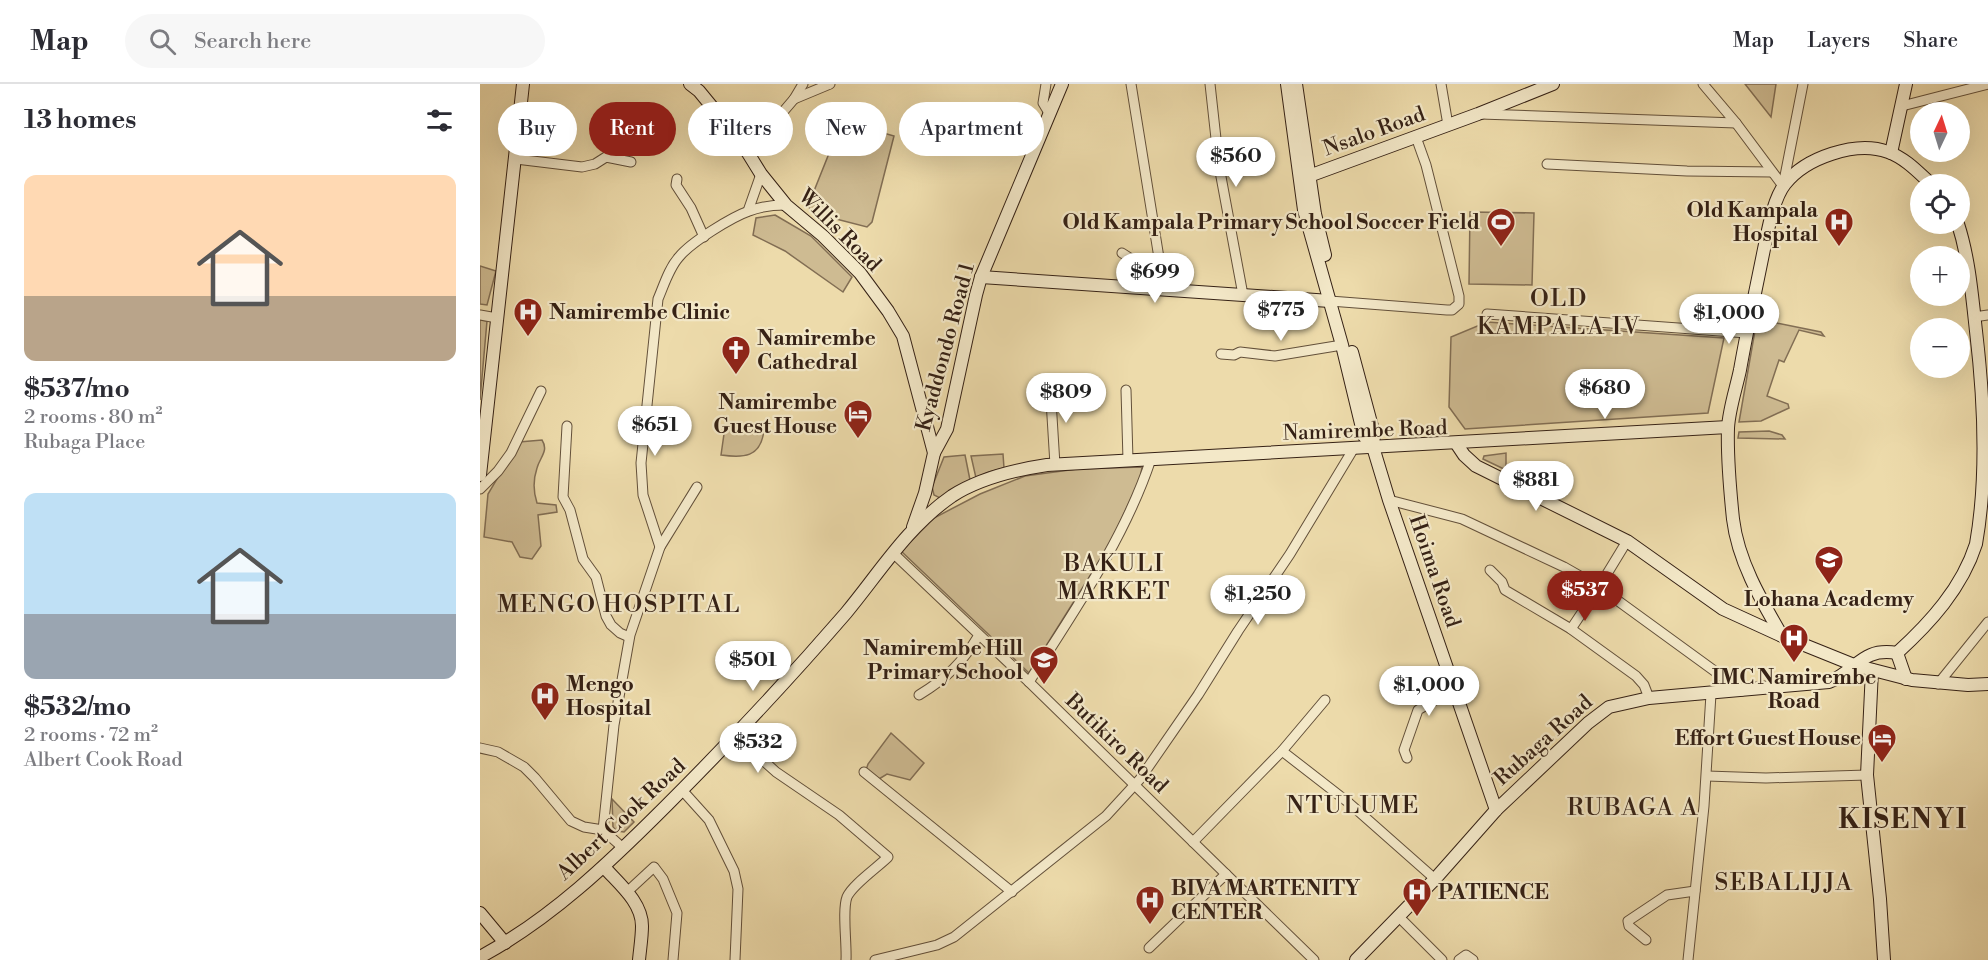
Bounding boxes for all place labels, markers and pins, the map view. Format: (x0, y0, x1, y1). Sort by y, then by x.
pin: $560 (1200, 137, 1272, 188)
place label: Old Kampala Hospital (1687, 198, 1819, 248)
sports icon: Old Kampala Primary School Soccer Field (1485, 206, 1517, 248)
hospital icon: Old Kampala Hospital (1823, 206, 1855, 248)
place label: Old Kampala Primary School Soccer Field (1062, 210, 1480, 236)
pin: $699 (1119, 253, 1191, 304)
pin: $775 (1245, 291, 1317, 342)
pin: $1,000 (1680, 294, 1778, 345)
hospital icon: Namirembe Clinic (512, 296, 544, 338)
place label: Namirembe Clinic (549, 300, 730, 326)
place label: Namirembe Cathedral (757, 326, 876, 376)
church icon: Namirembe Cathedral (720, 334, 752, 376)
pin: $680 (1569, 369, 1641, 420)
pin: $809 (1030, 373, 1102, 424)
place label: Namirembe Guest House (713, 390, 837, 440)
hotel icon: Namirembe Guest House (842, 398, 874, 440)
pin: $651 (619, 406, 691, 457)
pin: $881 (1500, 461, 1572, 512)
school or university icon: Lohana Academy (1813, 544, 1845, 586)
pin: $537 (1549, 571, 1621, 622)
pin: $1,250 (1209, 575, 1307, 626)
place label: Lohana Academy (1744, 587, 1914, 613)
hospital icon: IMC Namirembe Road (1778, 622, 1810, 664)
place label: Namirembe Hill Primary School (863, 636, 1023, 686)
pin: $501 (717, 641, 789, 692)
school or university icon: Namirembe Hill Primary School (1028, 644, 1060, 686)
place label: IMC Namirembe Road (1712, 665, 1876, 715)
pin: $1,000 (1380, 666, 1478, 717)
place label: Mengo Hospital (566, 672, 651, 722)
hospital icon: Mengo Hospital (529, 680, 561, 722)
hotel icon: Effort Guest House (1866, 722, 1898, 764)
pin: $532 (722, 723, 794, 774)
place label: Effort Guest House (1675, 726, 1861, 752)
place label: BIVA MARTENITY CENTER (1171, 876, 1360, 926)
hospital icon: PATIENCE (1401, 876, 1433, 918)
place label: PATIENCE (1438, 880, 1549, 906)
hospital icon: BIVA MARTENITY CENTER (1134, 884, 1166, 926)

